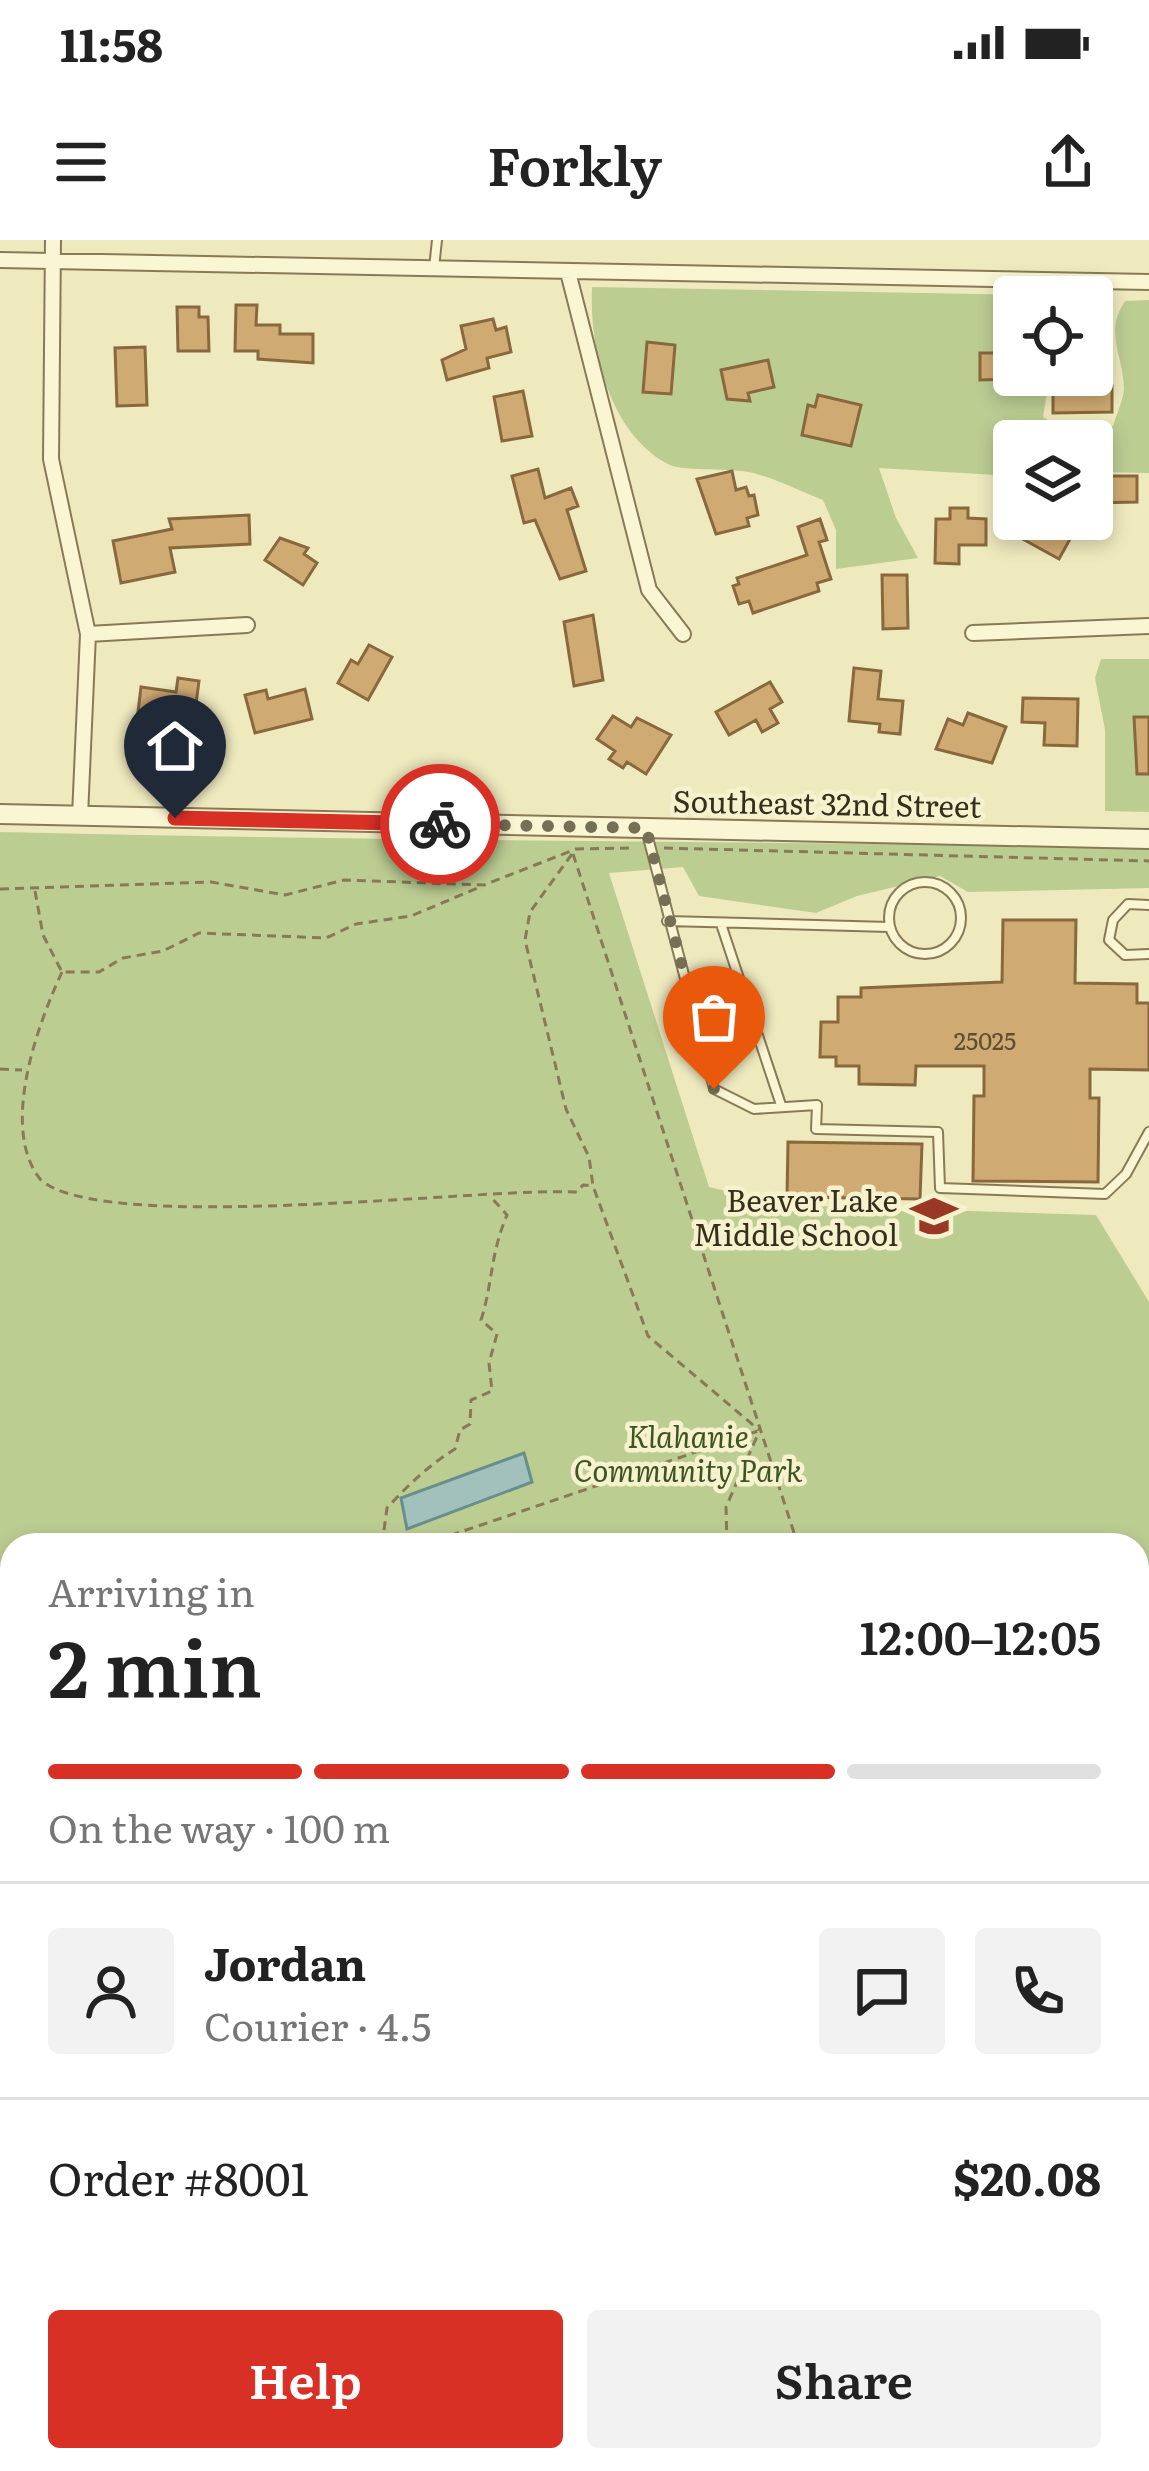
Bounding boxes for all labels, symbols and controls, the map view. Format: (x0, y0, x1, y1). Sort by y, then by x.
text: 11:58 (60, 9, 163, 76)
text: Forkly (487, 122, 662, 203)
icon: menu (48, 129, 114, 195)
icon: share (1035, 129, 1101, 195)
map controls (993, 276, 1113, 540)
button: locate (993, 276, 1113, 396)
button: layers (993, 420, 1113, 540)
pin (124, 695, 226, 818)
icon: home (142, 713, 208, 779)
courier (380, 764, 500, 884)
street label: Southeast 32nd Street (672, 777, 982, 827)
icon: bike (407, 791, 473, 857)
pin (663, 966, 765, 1089)
icon: bag (681, 984, 747, 1050)
house number: 25025 (954, 1022, 1016, 1057)
place label: Beaver Lake Middle School (693, 1177, 898, 1255)
school or university icon: Beaver Lake Middle School (909, 1191, 959, 1241)
park label: Klahanie Community Park (574, 1413, 803, 1491)
text: Arriving in (48, 1561, 255, 1619)
text: 12:00–12:05 (860, 1602, 1101, 1669)
text: 2 min (48, 1606, 262, 1722)
text: On the way · 100 m (48, 1797, 390, 1855)
button: person (48, 1928, 174, 2054)
text: Jordan (204, 1928, 366, 1995)
button: chat (819, 1928, 945, 2054)
button: phone (975, 1928, 1101, 2054)
text: Courier · 4.5 (204, 1995, 431, 2053)
text: Order #8001 (48, 2143, 309, 2210)
text: $20.08 (953, 2143, 1101, 2210)
button: Help (48, 2310, 563, 2448)
button: Share (587, 2310, 1101, 2448)

